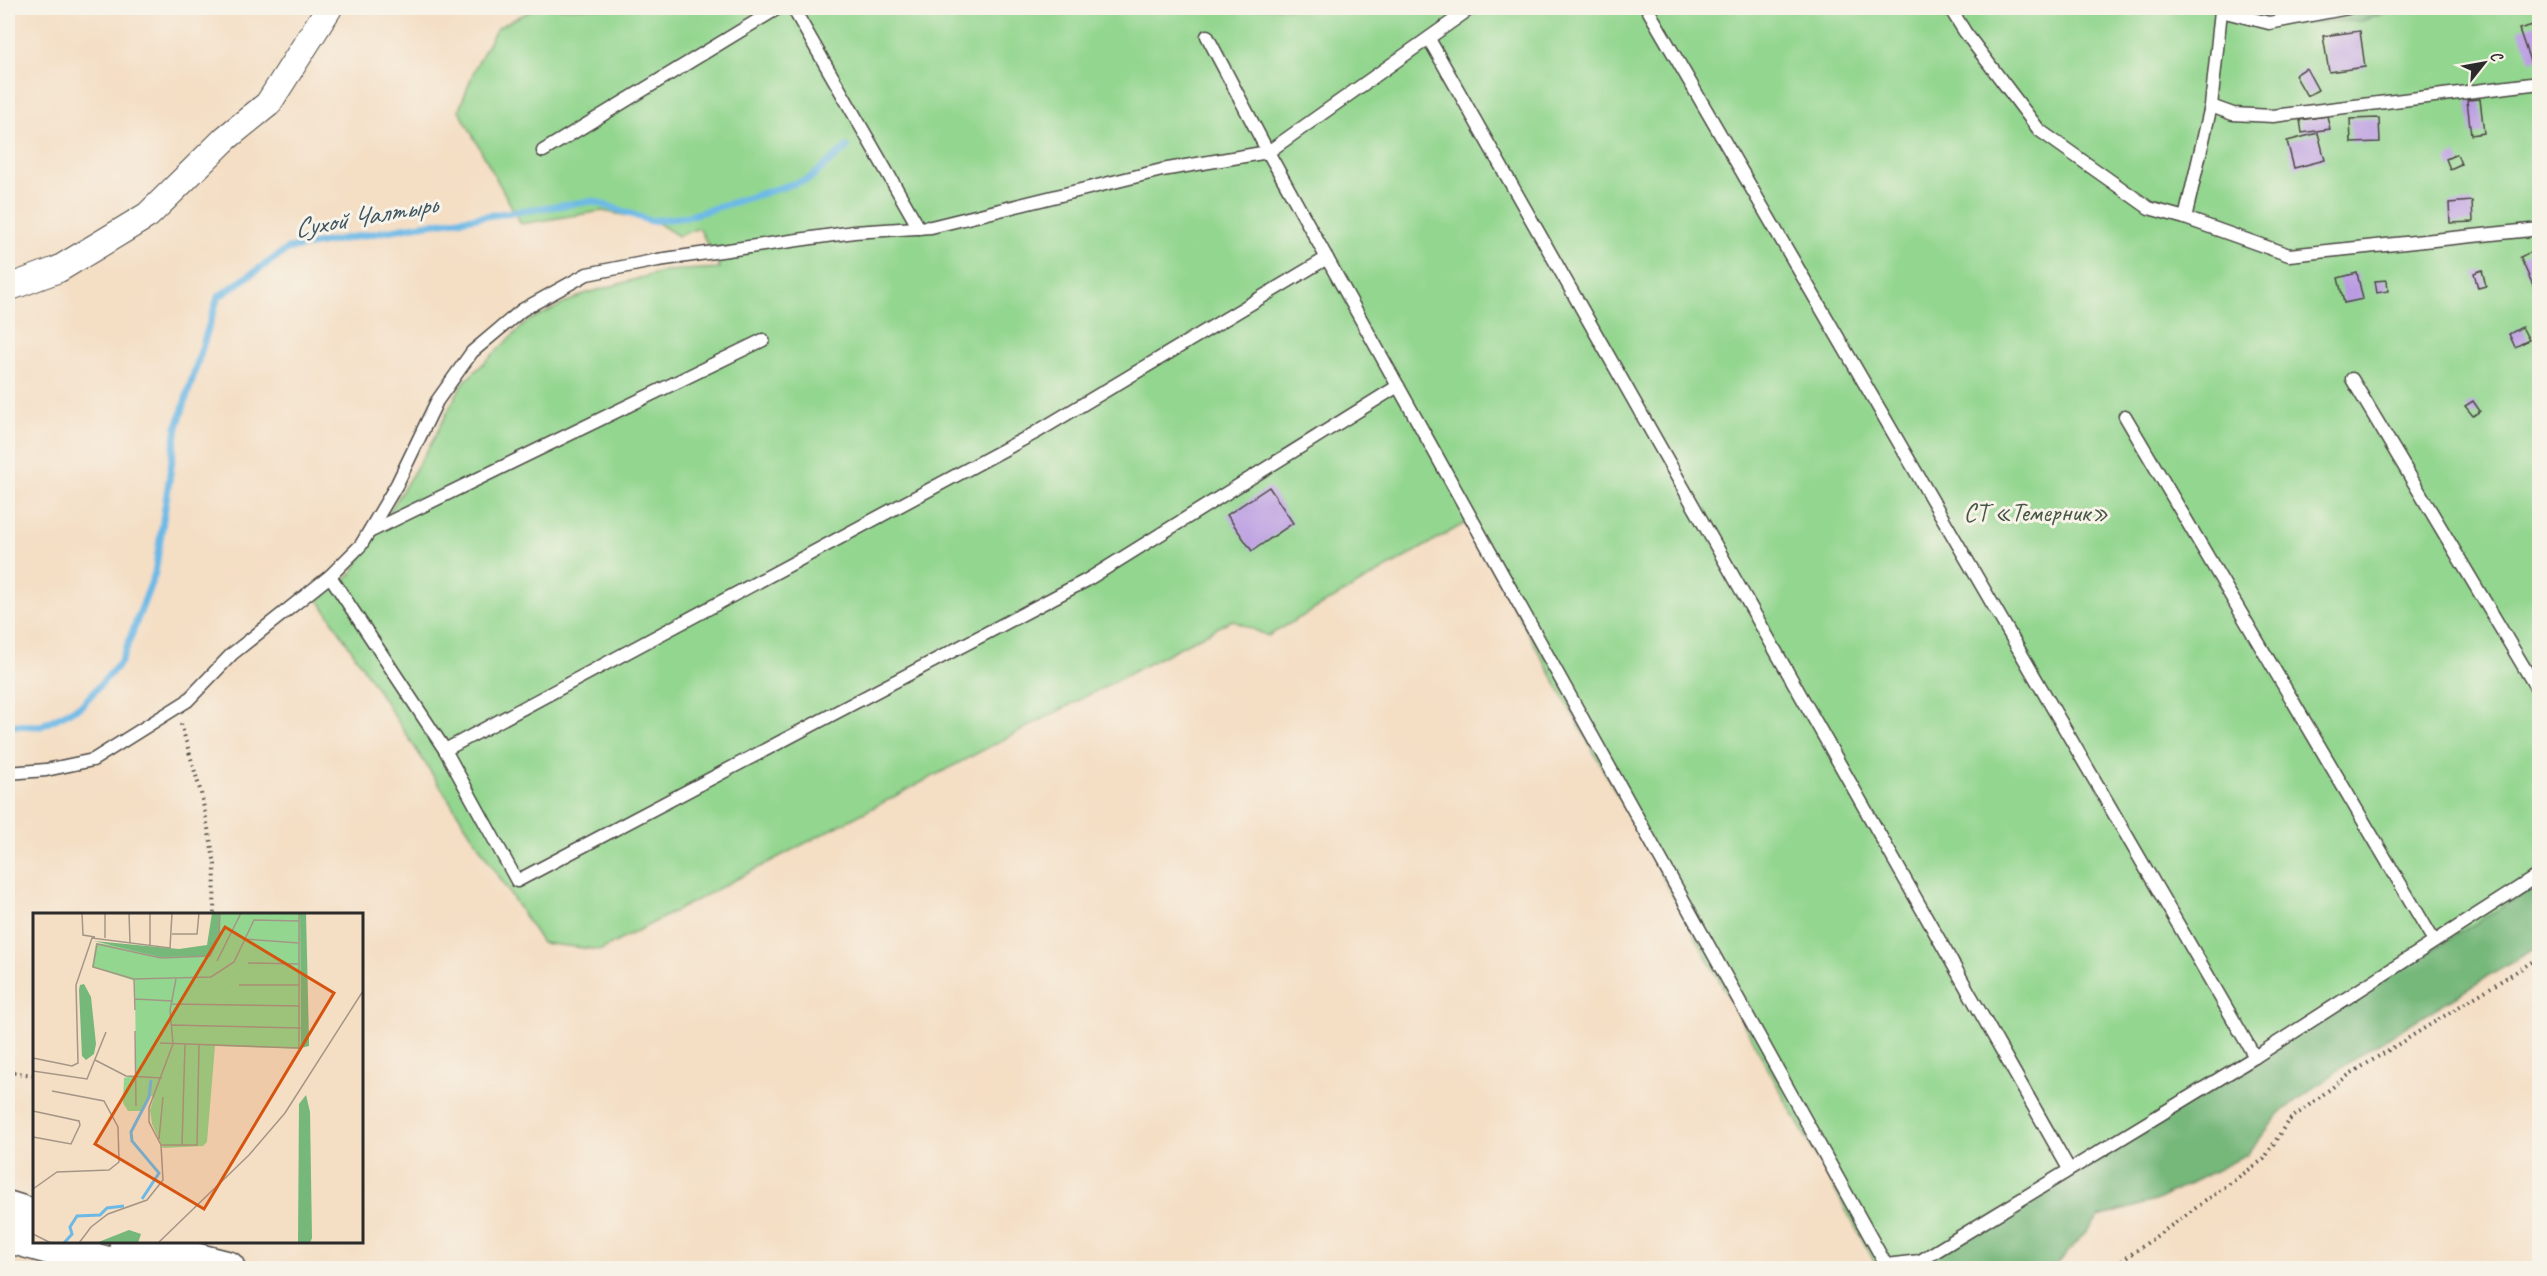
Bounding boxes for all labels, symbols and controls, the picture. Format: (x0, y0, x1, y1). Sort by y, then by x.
north arrow (2454, 33, 2514, 93)
text: С (2485, 47, 2508, 66)
water label: Сухой Чалтырь (291, 186, 442, 245)
park label: СТ «Темерник» (1964, 496, 2108, 529)
inset map (33, 913, 363, 1243)

